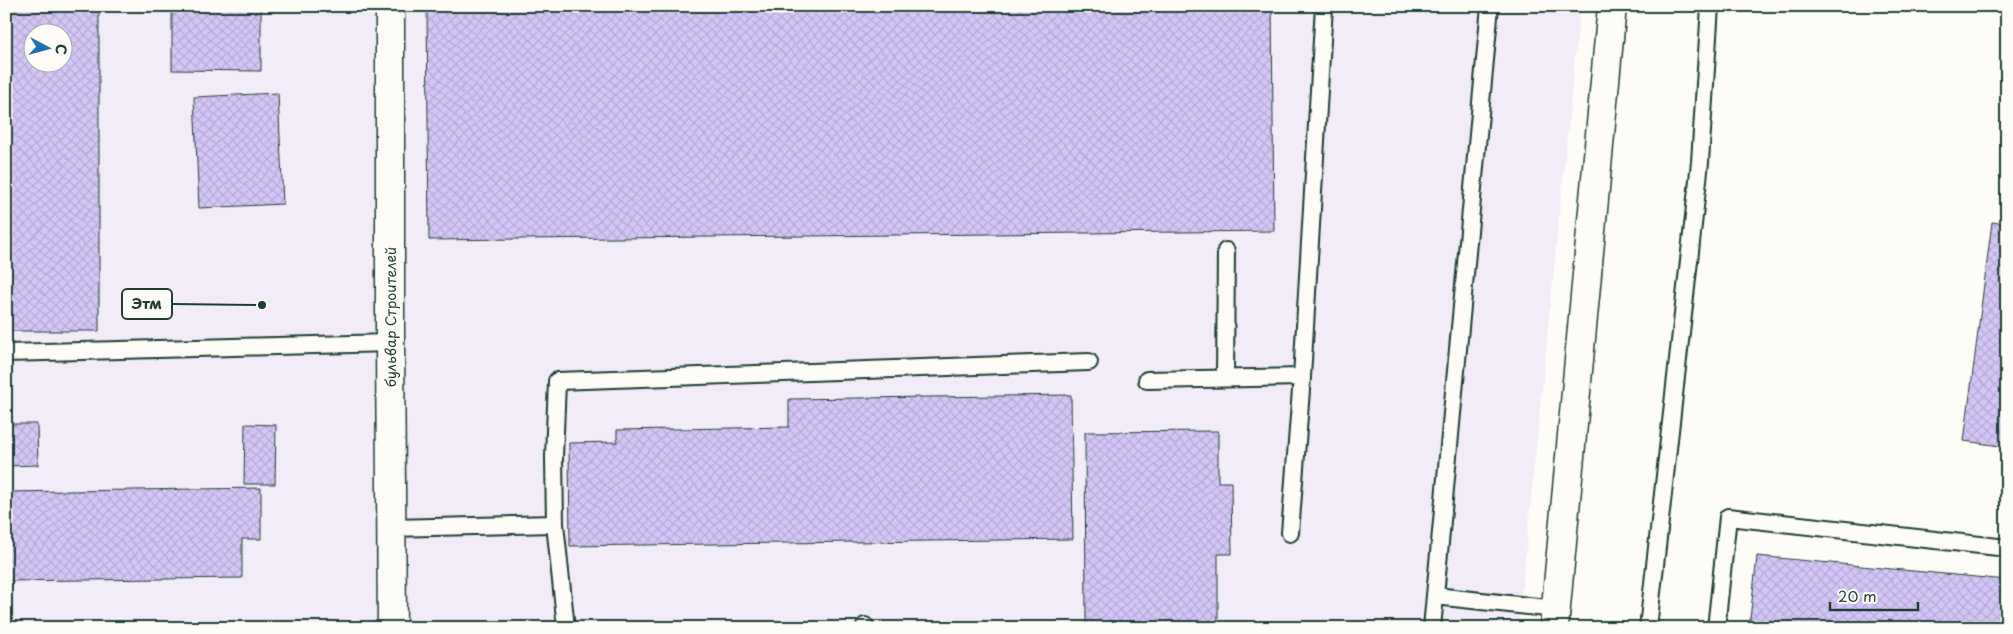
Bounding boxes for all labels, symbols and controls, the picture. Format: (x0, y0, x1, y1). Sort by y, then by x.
north arrow (22, 22, 72, 72)
text: С (50, 43, 72, 56)
street label: бульвар Строителей (380, 247, 401, 387)
callout: Этм (122, 289, 172, 319)
text: Этм (131, 291, 162, 314)
scale bar (1830, 579, 1918, 611)
text: 20 m (1838, 584, 1877, 607)

